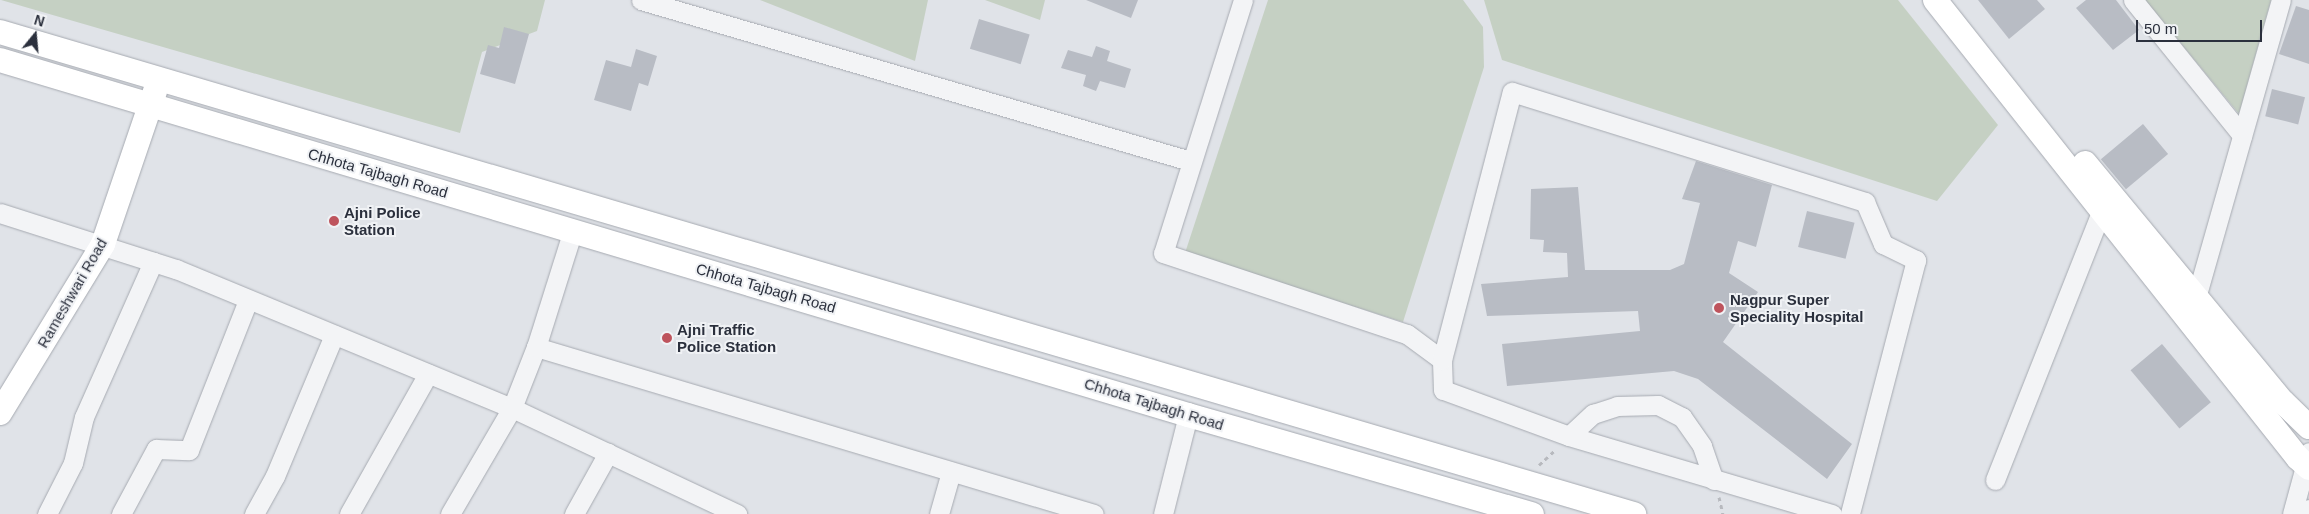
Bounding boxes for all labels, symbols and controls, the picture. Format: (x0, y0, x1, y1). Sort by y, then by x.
north arrow (10, 10, 60, 60)
scale bar (2139, 10, 2265, 42)
text: N (32, 12, 47, 30)
text: 50 m (2144, 20, 2177, 37)
street label: Chhota Tajbagh Road (306, 144, 450, 202)
place label: Ajni Police Station (344, 203, 421, 238)
marker: Ajni Police Station (328, 215, 340, 227)
street label: Rameshwari Road (33, 235, 111, 351)
street label: Chhota Tajbagh Road (694, 259, 838, 317)
place label: Nagpur Super Speciality Hospital (1730, 290, 1863, 325)
marker: Nagpur Super Speciality Hospital (1712, 301, 1726, 315)
place label: Ajni Traffic Police Station (677, 320, 776, 355)
marker: Ajni Traffic Police Station (661, 332, 673, 344)
street label: Chhota Tajbagh Road (1082, 374, 1226, 434)

